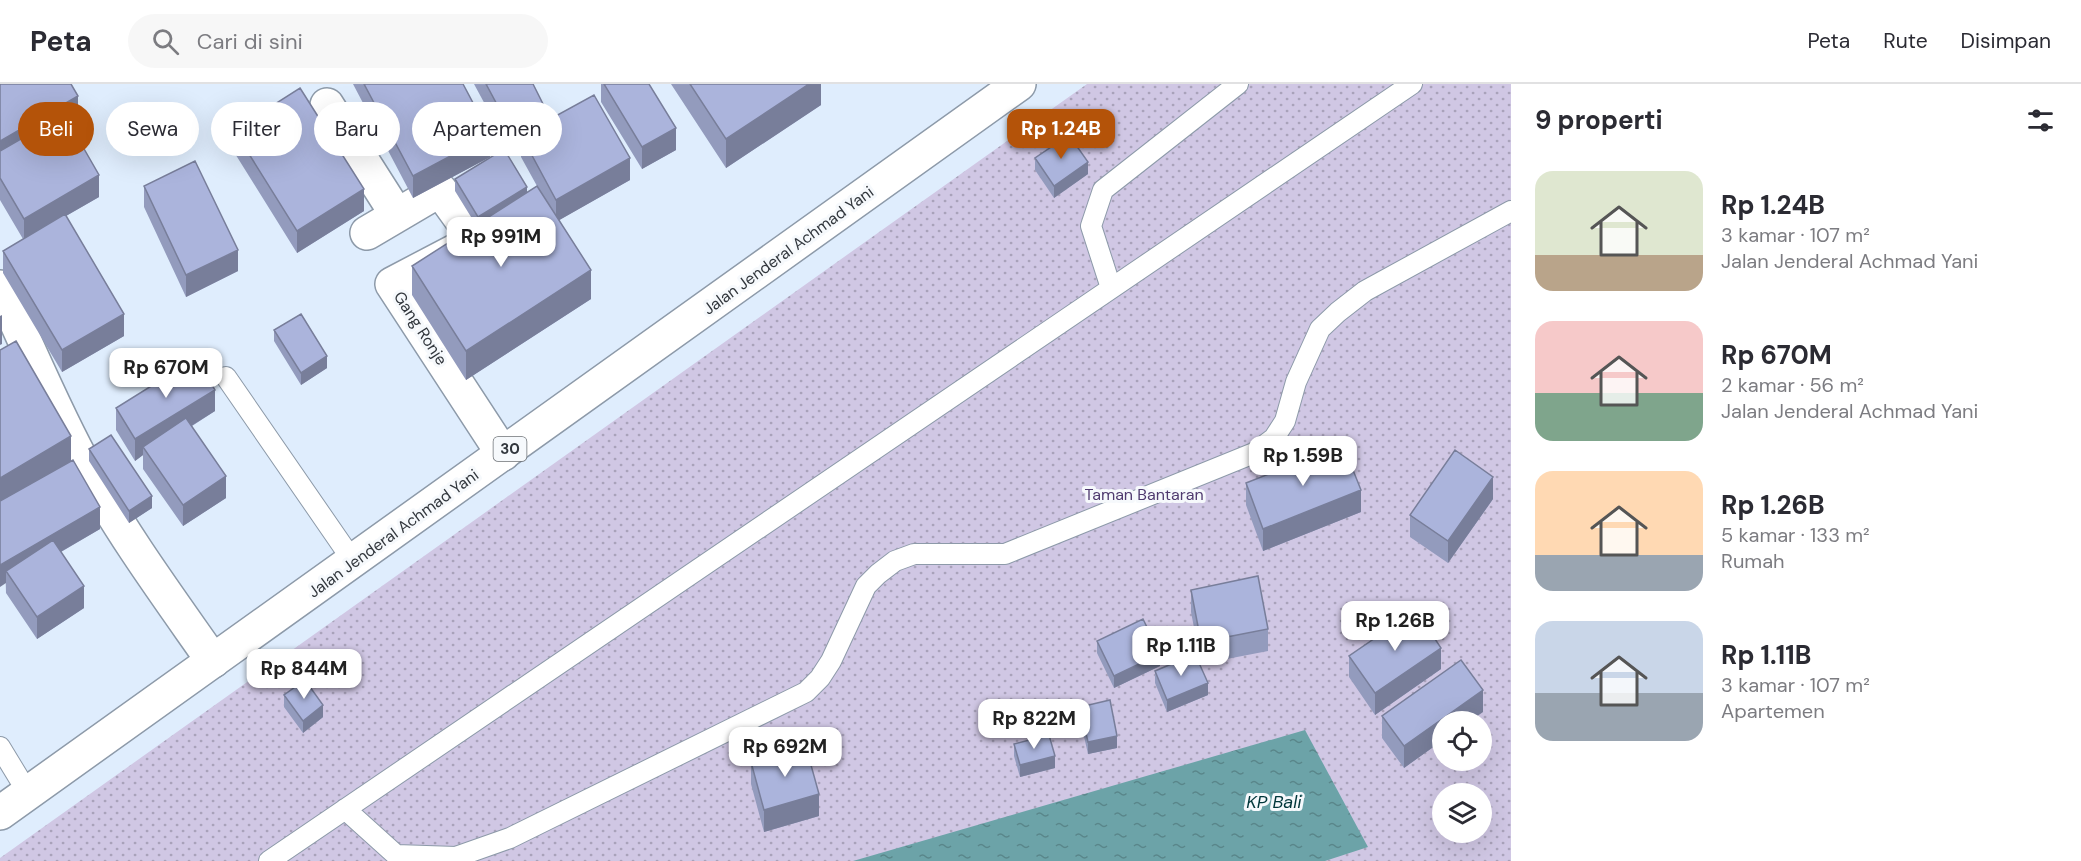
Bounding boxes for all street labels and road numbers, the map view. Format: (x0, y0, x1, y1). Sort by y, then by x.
street label: Jalan Jenderal Achmad Yani (699, 181, 878, 319)
street label: Gang Ronje (389, 287, 452, 369)
road number: 30 (494, 437, 526, 461)
street label: Jalan Jenderal Achmad Yani (304, 464, 483, 602)

